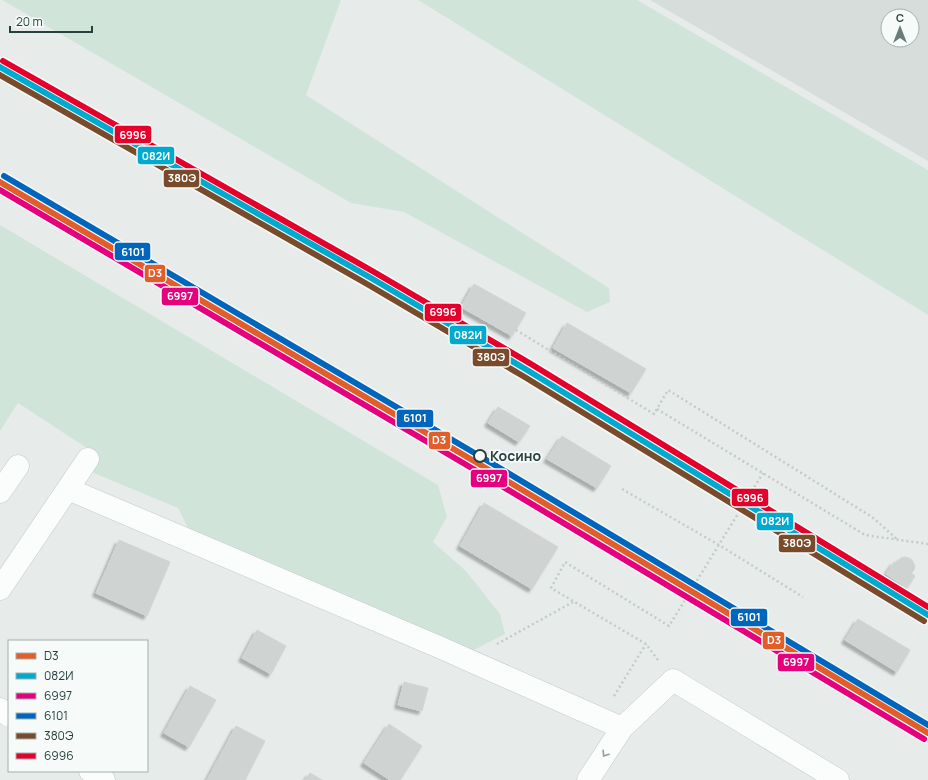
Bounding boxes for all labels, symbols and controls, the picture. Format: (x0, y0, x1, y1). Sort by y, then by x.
scale bar (10, 8, 92, 34)
north arrow (880, 8, 920, 48)
text: С (896, 10, 904, 25)
text: 20 m (16, 13, 43, 30)
line badge: 6996 (114, 125, 152, 144)
text: 6996 (119, 127, 147, 142)
line badge: 082И (137, 146, 175, 165)
text: 082И (142, 148, 170, 163)
line badge: 380Э (163, 169, 200, 188)
text: 380Э (168, 170, 196, 185)
line badge: 6101 (114, 242, 151, 261)
text: 6101 (121, 244, 145, 259)
line badge: D3 (144, 264, 166, 283)
text: D3 (148, 265, 162, 280)
line badge: 6997 (161, 287, 199, 306)
text: 6997 (167, 288, 193, 303)
line badge: 6996 (424, 303, 462, 322)
text: 6996 (429, 304, 457, 319)
line badge: 082И (449, 325, 487, 345)
text: 082И (454, 327, 482, 342)
line badge: 380Э (472, 348, 510, 367)
text: 380Э (477, 349, 505, 364)
line badge: 6101 (396, 409, 434, 428)
text: 6101 (403, 410, 427, 425)
line badge: D3 (428, 431, 451, 450)
text: D3 (432, 432, 446, 447)
place label: Косино (490, 446, 541, 465)
marker: Косино (473, 449, 487, 463)
line badge: 6997 (470, 469, 508, 488)
text: 6997 (476, 470, 502, 485)
line badge: 6996 (731, 488, 769, 507)
text: 6996 (736, 490, 764, 505)
line badge: 082И (756, 512, 794, 531)
text: 082И (761, 513, 789, 528)
line badge: 380Э (778, 534, 816, 553)
text: 380Э (783, 535, 811, 550)
line badge: 6101 (730, 608, 768, 627)
text: 6101 (737, 609, 761, 624)
line badge: D3 (762, 631, 785, 650)
text: D3 (767, 632, 781, 647)
legend (8, 640, 148, 772)
text: D3 (44, 647, 59, 664)
line badge: 6997 (777, 653, 815, 672)
text: 6997 (783, 654, 809, 669)
text: 082И (44, 667, 73, 684)
text: 6997 (44, 687, 72, 704)
text: 6101 (44, 707, 68, 724)
text: 380Э (44, 727, 74, 744)
text: 6996 (44, 747, 74, 764)
one-way arrow (602, 750, 610, 757)

